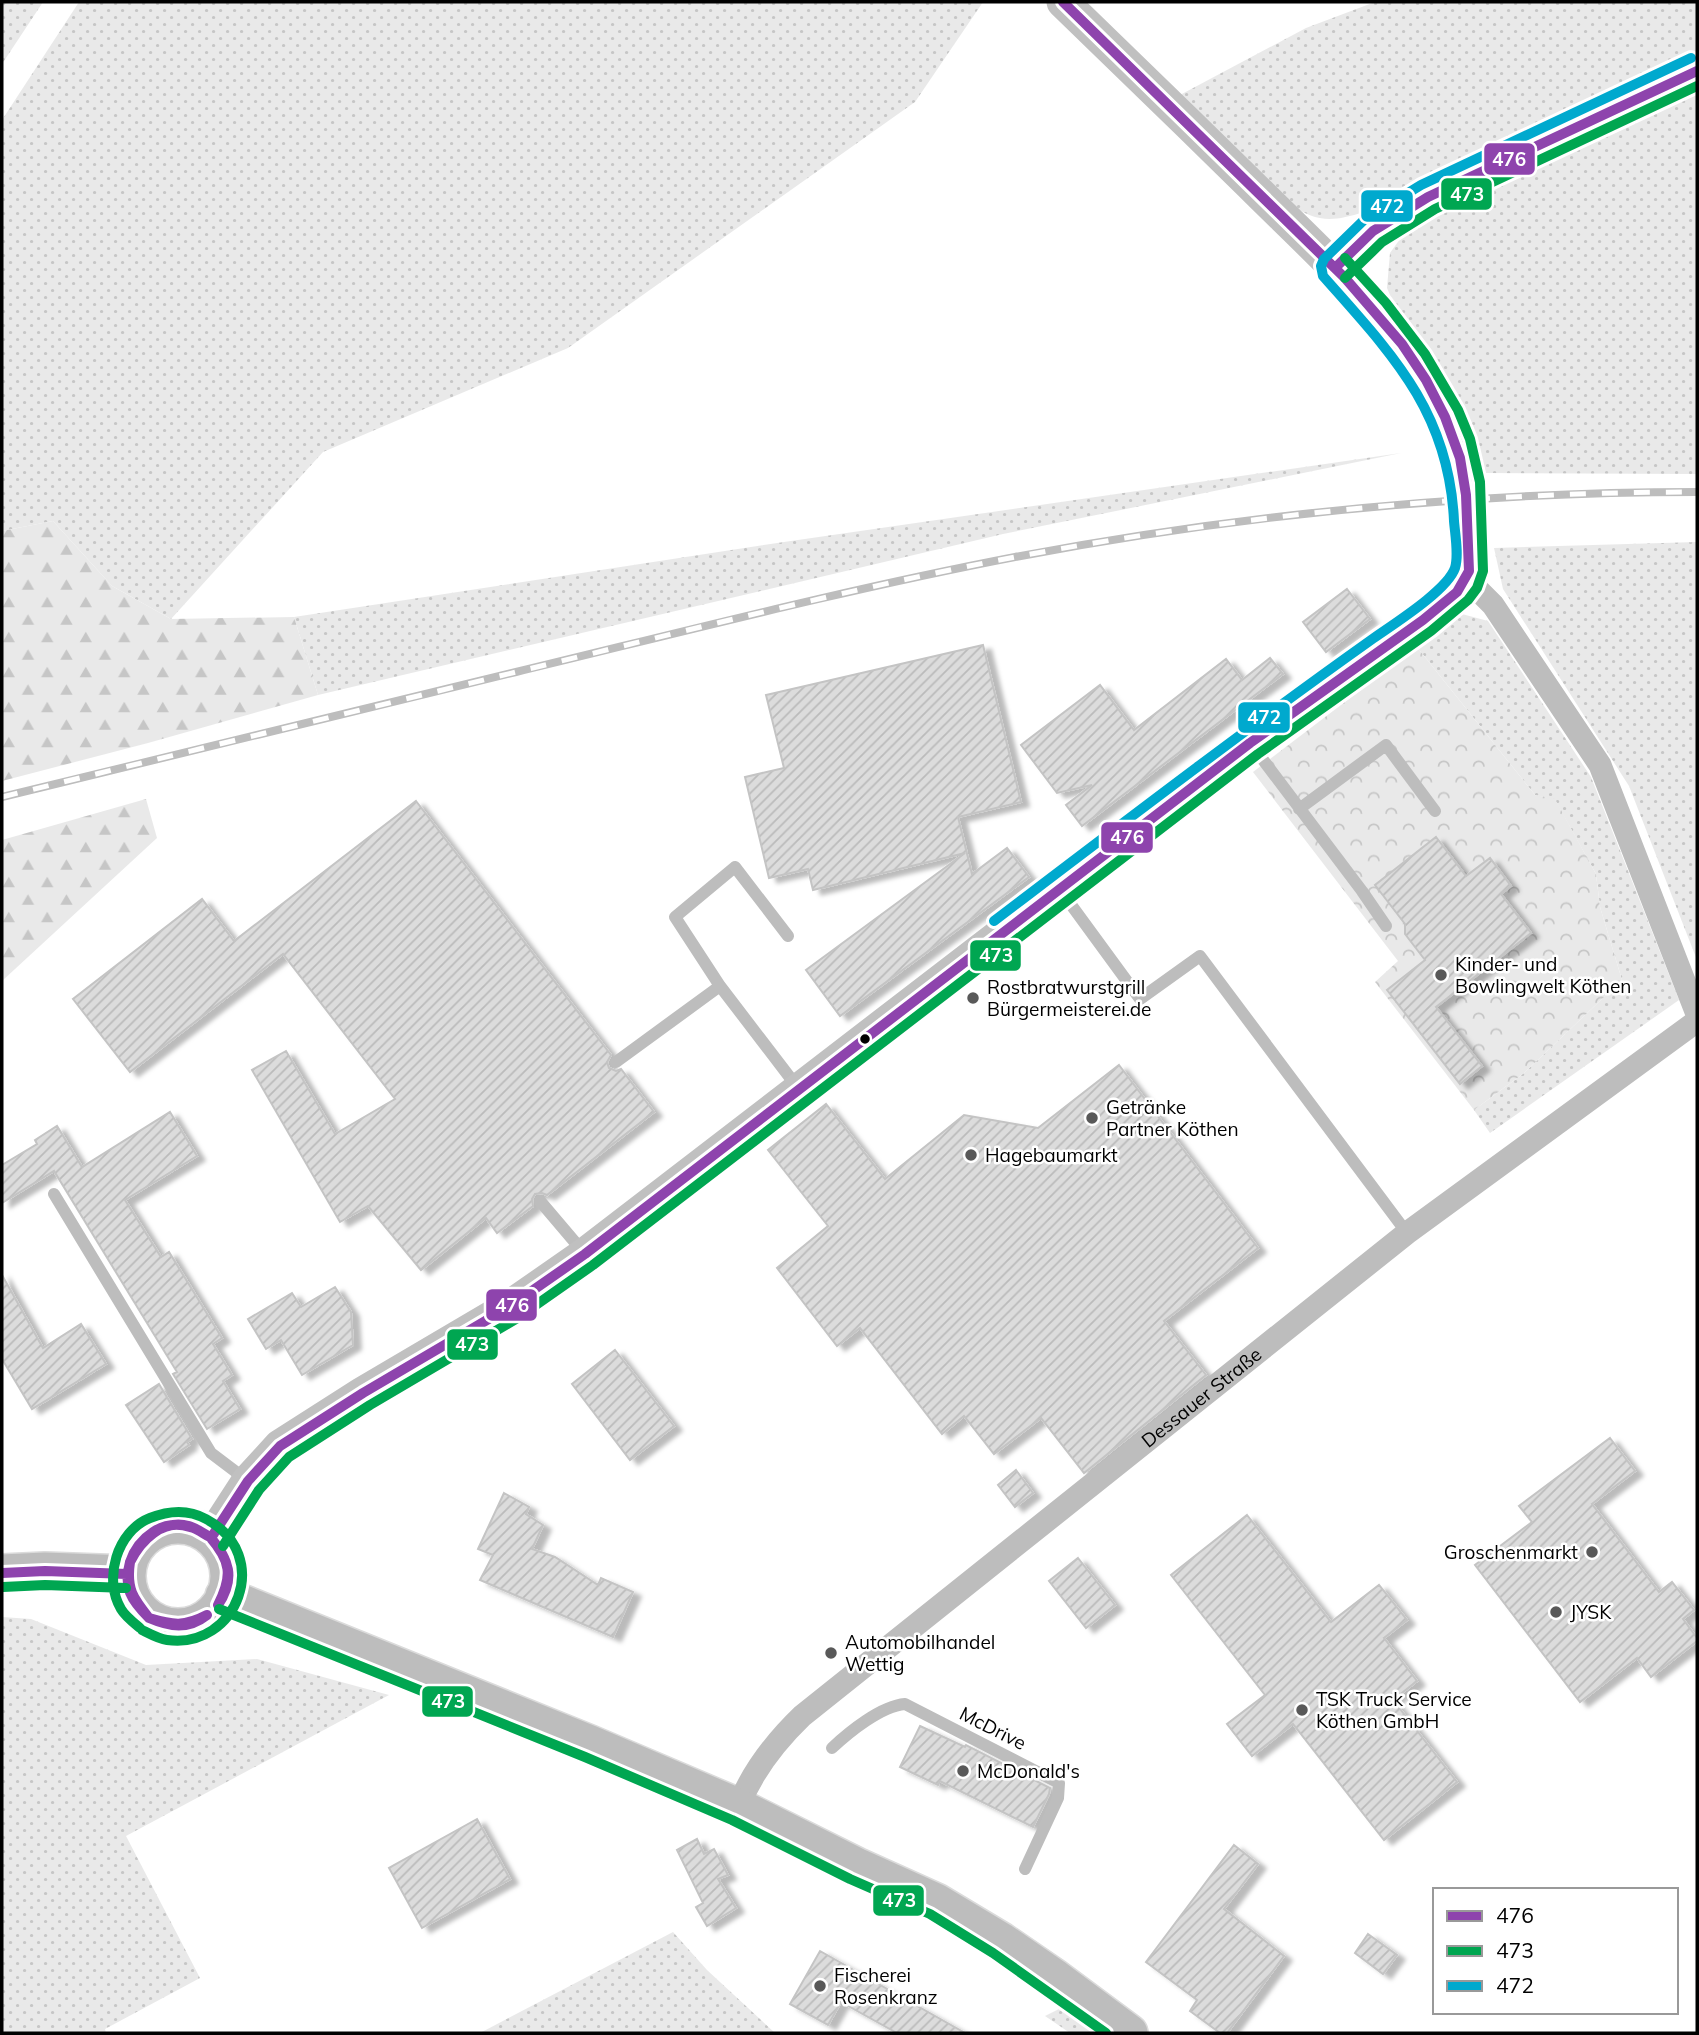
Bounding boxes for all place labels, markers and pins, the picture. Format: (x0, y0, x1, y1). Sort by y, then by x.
place label: Kinder- und Bowlingwelt Köthen (1455, 952, 1631, 998)
marker: Kinder- und Bowlingwelt Köthen (1433, 967, 1449, 983)
place label: Rostbratwurstgrill Bürgermeisterei.de (987, 975, 1151, 1021)
marker: Rostbratwurstgrill Bürgermeisterei.de (965, 990, 981, 1006)
unlabelled marker (858, 1032, 872, 1046)
place label: Getränke Partner Köthen (1106, 1095, 1239, 1141)
marker: Getränke Partner Köthen (1084, 1110, 1100, 1126)
place label: Hagebaumarkt (985, 1143, 1118, 1167)
marker: Hagebaumarkt (963, 1147, 979, 1163)
place label: Groschenmarkt (1444, 1540, 1578, 1564)
marker: Groschenmarkt (1584, 1544, 1600, 1560)
place label: JYSK (1570, 1600, 1612, 1624)
marker: JYSK (1548, 1604, 1564, 1620)
place label: Automobilhandel Wettig (845, 1630, 995, 1676)
marker: Automobilhandel Wettig (823, 1645, 839, 1661)
place label: TSK Truck Service Köthen GmbH (1316, 1687, 1472, 1733)
marker: TSK Truck Service Köthen GmbH (1294, 1702, 1310, 1718)
place label: McDonald's (977, 1759, 1080, 1783)
marker: McDonald's (955, 1763, 971, 1779)
place label: Fischerei Rosenkranz (834, 1963, 938, 2009)
marker: Fischerei Rosenkranz (812, 1978, 828, 1994)

